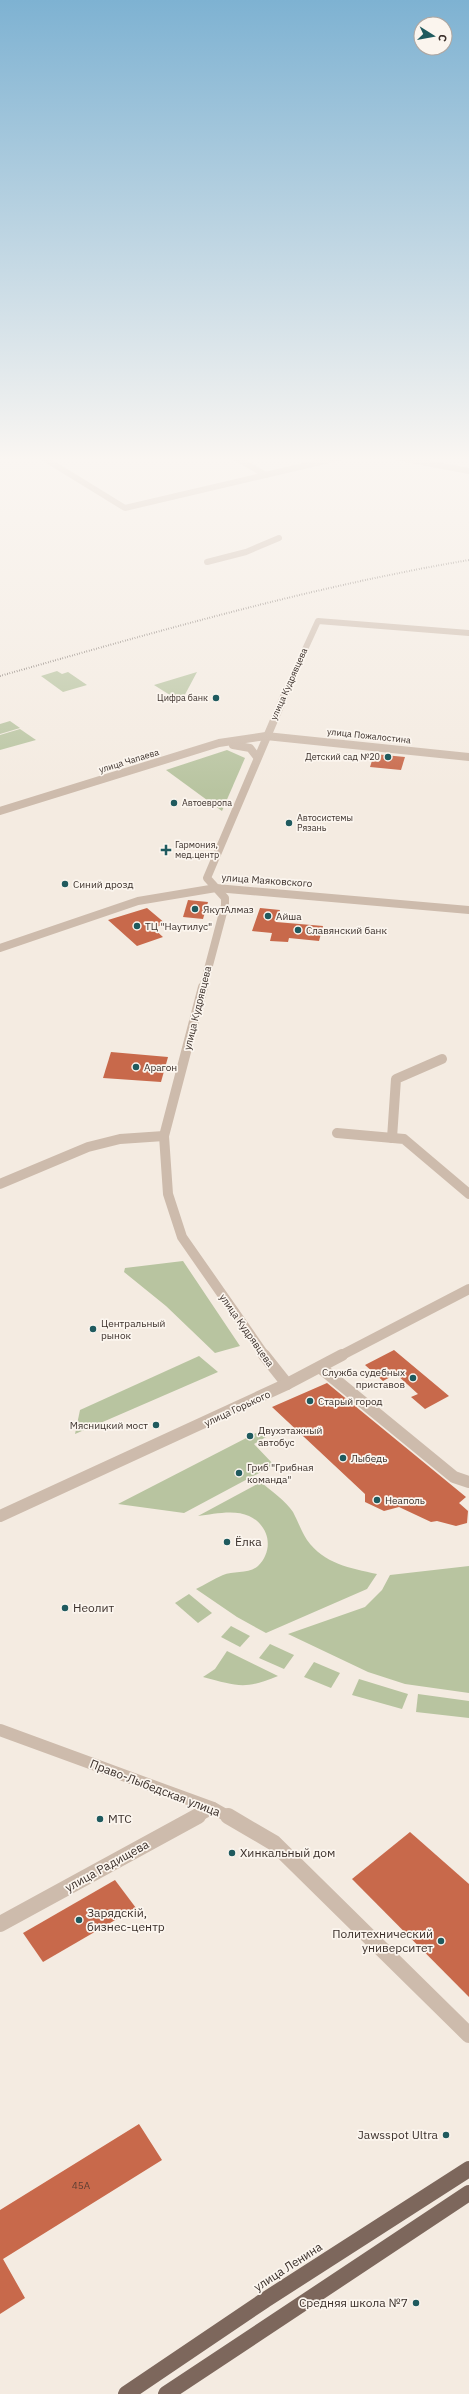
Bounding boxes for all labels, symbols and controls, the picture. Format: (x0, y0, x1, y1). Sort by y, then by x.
north arrow (413, 16, 453, 56)
text: С (435, 33, 450, 43)
street label: улица Кудрявцева (268, 646, 309, 722)
place label: Цифра банк (157, 692, 208, 703)
marker: Цифра банк (211, 693, 221, 703)
street label: улица Пожалостина (327, 726, 412, 745)
street label: улица Чапаева (97, 746, 160, 775)
place label: Детский сад №20 (305, 751, 380, 762)
marker: Детский сад №20 (383, 752, 393, 762)
place label: Автоевропа (182, 797, 232, 808)
marker: Автоевропа (169, 798, 179, 808)
place label: Автосистемы Рязань (297, 812, 353, 833)
marker: Автосистемы Рязань (284, 818, 294, 828)
place label: Гармония, мед.центр (175, 839, 219, 860)
marker: Гармония, мед.центр (160, 844, 172, 856)
street label: улица Маяковского (221, 871, 313, 890)
place label: Синий дрозд (73, 878, 133, 891)
marker: Синий дрозд (60, 879, 70, 889)
place label: ЯкутАлмаз (203, 903, 254, 916)
marker: ЯкутАлмаз (190, 904, 200, 914)
place label: Айша (276, 910, 302, 923)
marker: Айша (263, 911, 273, 921)
place label: ТЦ "Наутилус" (145, 920, 212, 933)
marker: ТЦ "Наутилус" (132, 921, 142, 931)
place label: Славянский банк (306, 924, 387, 937)
marker: Славянский банк (293, 925, 303, 935)
street label: улица Кудрявцева (181, 964, 214, 1052)
place label: Арагон (144, 1061, 177, 1074)
marker: Арагон (131, 1062, 141, 1072)
street label: улица Кудрявцева (217, 1291, 277, 1370)
place label: Центральный рынок (101, 1317, 166, 1342)
marker: Центральный рынок (88, 1324, 98, 1334)
place label: Служба судебных приставов (322, 1366, 405, 1391)
marker: Служба судебных приставов (408, 1373, 418, 1383)
street label: улица Горького (202, 1387, 273, 1429)
place label: Старый город (318, 1395, 383, 1408)
marker: Старый город (305, 1396, 315, 1406)
place label: Мясницкий мост (70, 1419, 148, 1432)
marker: Мясницкий мост (151, 1420, 161, 1430)
place label: Двухэтажный автобус (258, 1424, 322, 1449)
marker: Двухэтажный автобус (245, 1431, 255, 1441)
place label: Лыбедь (351, 1452, 387, 1465)
marker: Лыбедь (338, 1453, 348, 1463)
place label: Гриб "Грибная команда" (247, 1461, 314, 1486)
marker: Гриб "Грибная команда" (234, 1468, 244, 1478)
place label: Неаполь (385, 1494, 425, 1507)
marker: Неаполь (372, 1495, 382, 1505)
place label: Ёлка (235, 1534, 262, 1549)
marker: Ёлка (222, 1537, 232, 1547)
place label: Неолит (73, 1600, 115, 1615)
marker: Неолит (60, 1603, 70, 1613)
street label: Право-Лыбедская улица (88, 1756, 223, 1820)
place label: МТС (108, 1811, 132, 1826)
marker: МТС (95, 1814, 105, 1824)
street label: улица Радищева (62, 1836, 152, 1895)
place label: Хинкальный дом (240, 1845, 335, 1860)
marker: Хинкальный дом (227, 1848, 237, 1858)
place label: Зарядскiй, бизнес-центр (87, 1905, 165, 1934)
marker: Зарядскiй, бизнес-центр (74, 1915, 84, 1925)
place label: Политехнический университет (332, 1926, 433, 1955)
marker: Политехнический университет (436, 1936, 446, 1946)
place label: Jawsspot Ultra (358, 2127, 439, 2142)
marker: Jawsspot Ultra (441, 2130, 451, 2140)
house number: 45А (72, 2179, 91, 2192)
street label: улица Ленина (251, 2239, 325, 2294)
place label: Средняя школа №7 (299, 2295, 408, 2310)
marker: Средняя школа №7 (411, 2298, 421, 2308)

